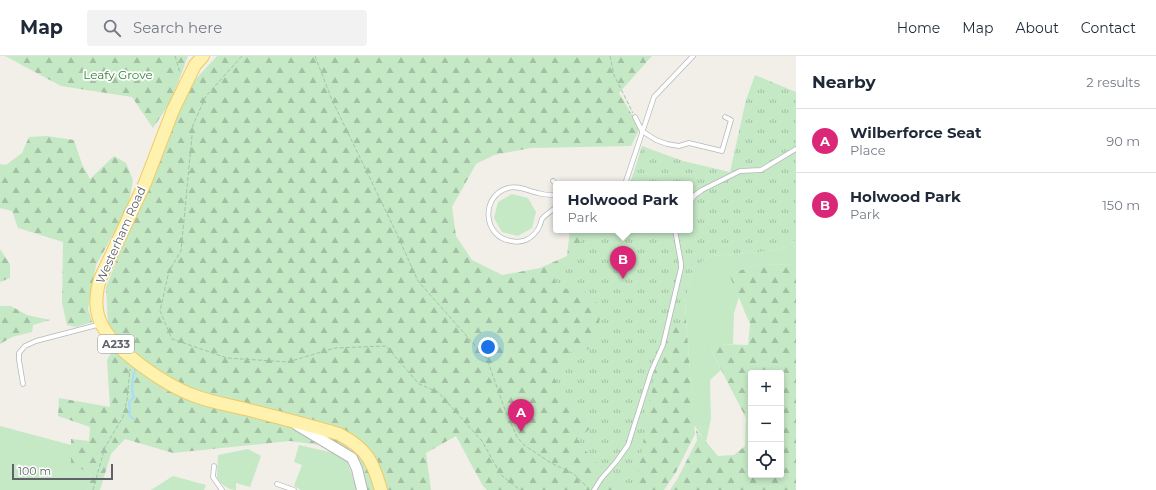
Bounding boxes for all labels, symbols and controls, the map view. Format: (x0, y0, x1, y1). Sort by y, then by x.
search box (87, 10, 367, 46)
text: Map (20, 16, 63, 39)
icon: search (101, 17, 123, 39)
text: Search here (133, 18, 222, 37)
text: Home (897, 19, 940, 37)
text: Map (962, 19, 993, 37)
text: About (1015, 19, 1059, 37)
text: Contact (1081, 19, 1136, 37)
park label: Leafy Grove (83, 67, 153, 82)
text: Nearby (812, 72, 876, 92)
text: 2 results (1086, 74, 1140, 90)
text: Wilberforce Seat (850, 123, 982, 142)
text: A (820, 133, 830, 149)
text: 90 m (1106, 133, 1140, 149)
text: Place (850, 142, 886, 158)
popup (553, 181, 693, 233)
street label: Westerham Road (92, 184, 149, 286)
text: Holwood Park (850, 187, 961, 206)
text: Holwood Park (568, 190, 678, 209)
text: B (820, 197, 830, 213)
text: 150 m (1102, 197, 1140, 213)
text: Park (850, 206, 880, 222)
text: Park (568, 209, 597, 225)
pin: B (610, 246, 636, 279)
road number: A233 (98, 335, 134, 353)
your location (478, 337, 498, 357)
map controls (748, 370, 784, 478)
button: + (748, 370, 784, 406)
pin: A (508, 399, 534, 432)
button: − (748, 406, 784, 442)
button: locate (748, 442, 784, 478)
scale bar (12, 462, 113, 481)
text: 100 m (18, 464, 51, 478)

